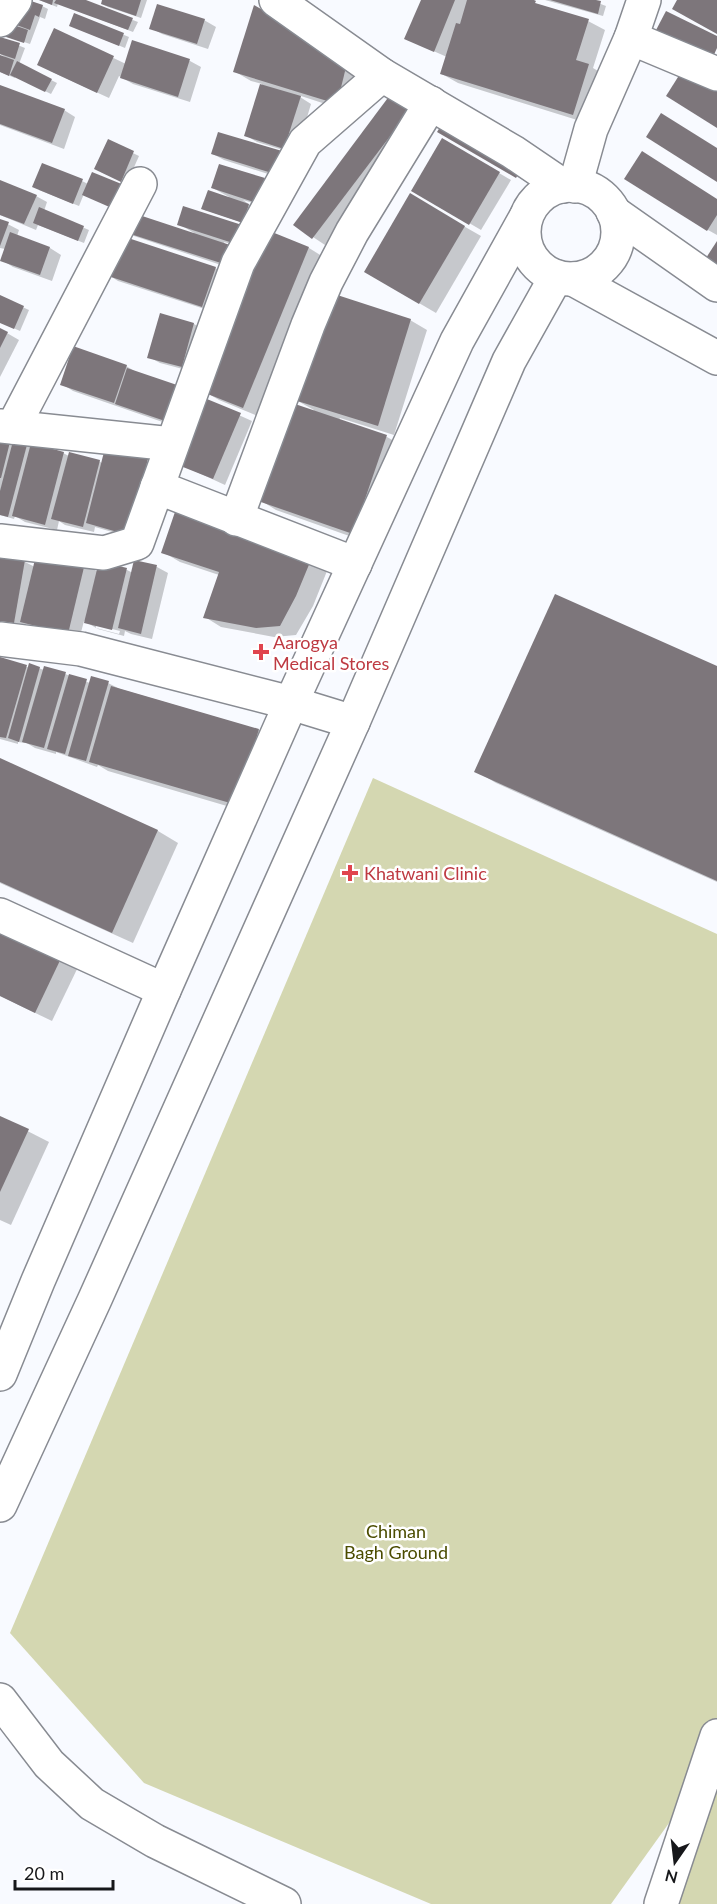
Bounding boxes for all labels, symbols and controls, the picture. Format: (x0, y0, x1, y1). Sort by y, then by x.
place label: Aarogya Medical Stores (273, 631, 389, 674)
marker: Aarogya Medical Stores (254, 645, 268, 659)
place label: Khatwani Clinic (364, 862, 487, 884)
marker: Khatwani Clinic (341, 864, 359, 882)
park label: Chiman Bagh Ground (344, 1520, 448, 1563)
north arrow (645, 1832, 705, 1892)
scale bar (15, 1853, 112, 1891)
text: 20 m (24, 1862, 64, 1884)
text: N (663, 1866, 680, 1888)

